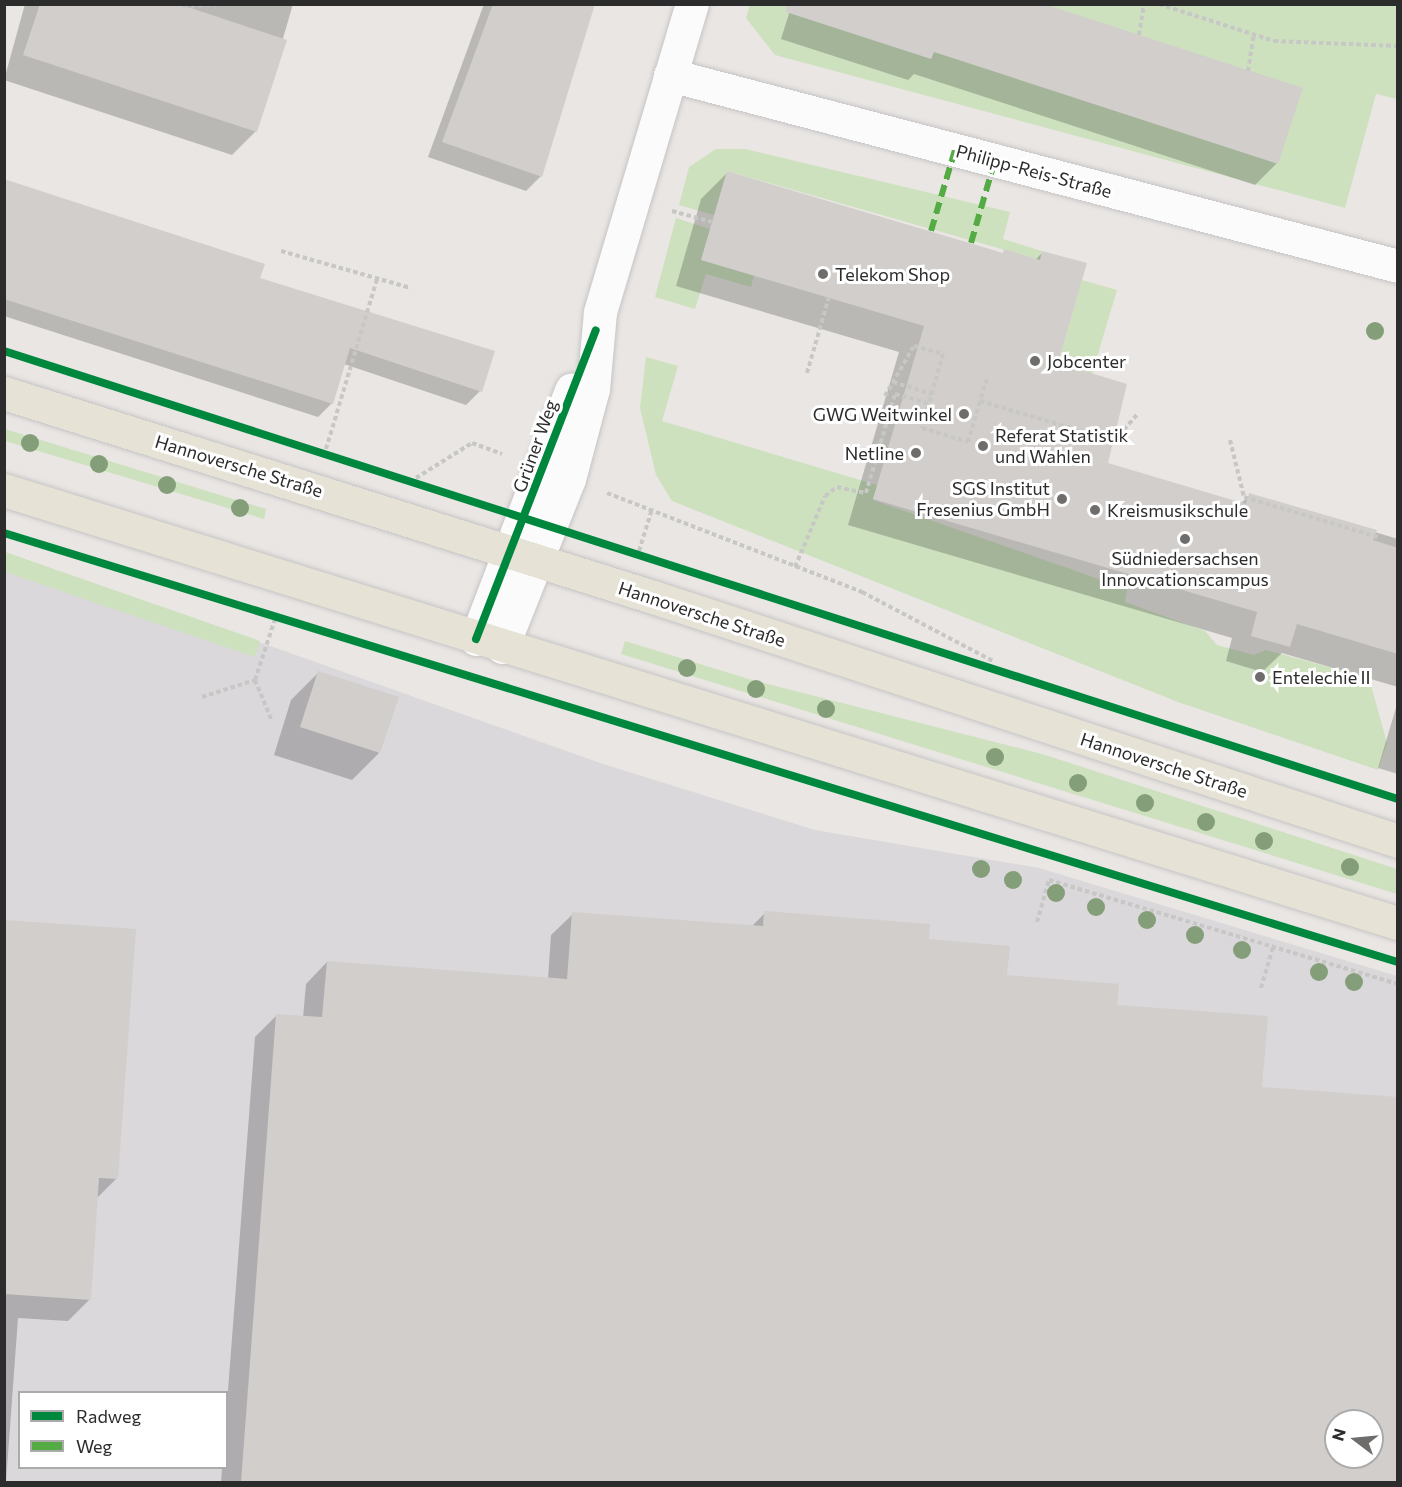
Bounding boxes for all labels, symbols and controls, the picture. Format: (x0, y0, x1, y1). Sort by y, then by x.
street label: Philipp-Reis-Straße (954, 140, 1114, 202)
place label: Telekom Shop (835, 263, 950, 285)
marker: Telekom Shop (816, 267, 830, 281)
place label: Jobcenter (1047, 350, 1126, 372)
marker: Jobcenter (1028, 354, 1042, 368)
street label: Grüner Weg (508, 397, 562, 495)
place label: GWG Weitwinkel (813, 403, 952, 425)
marker: GWG Weitwinkel (957, 407, 971, 421)
place label: Referat Statistik und Wahlen (995, 425, 1128, 468)
street label: Hannoversche Straße (153, 430, 325, 502)
marker: Referat Statistik und Wahlen (976, 439, 990, 453)
place label: Netline (845, 442, 904, 464)
marker: Netline (909, 446, 923, 460)
place label: SGS Institut Fresenius GmbH (916, 478, 1050, 520)
marker: SGS Institut Fresenius GmbH (1055, 492, 1069, 506)
place label: Kreismusikschule (1107, 499, 1248, 521)
marker: Kreismusikschule (1088, 503, 1102, 517)
marker: Südniedersachsen Innovcationscampus (1178, 532, 1192, 546)
place label: Südniedersachsen Innovcationscampus (1101, 548, 1269, 590)
street label: Hannoversche Straße (616, 577, 788, 651)
place label: Entelechie II (1272, 666, 1371, 688)
marker: Entelechie II (1253, 670, 1267, 684)
street label: Hannoversche Straße (1078, 728, 1250, 802)
legend (18, 1391, 228, 1469)
text: Radweg (76, 1405, 141, 1427)
north arrow (1324, 1409, 1384, 1469)
text: N (1327, 1426, 1349, 1443)
text: Weg (76, 1435, 112, 1457)

